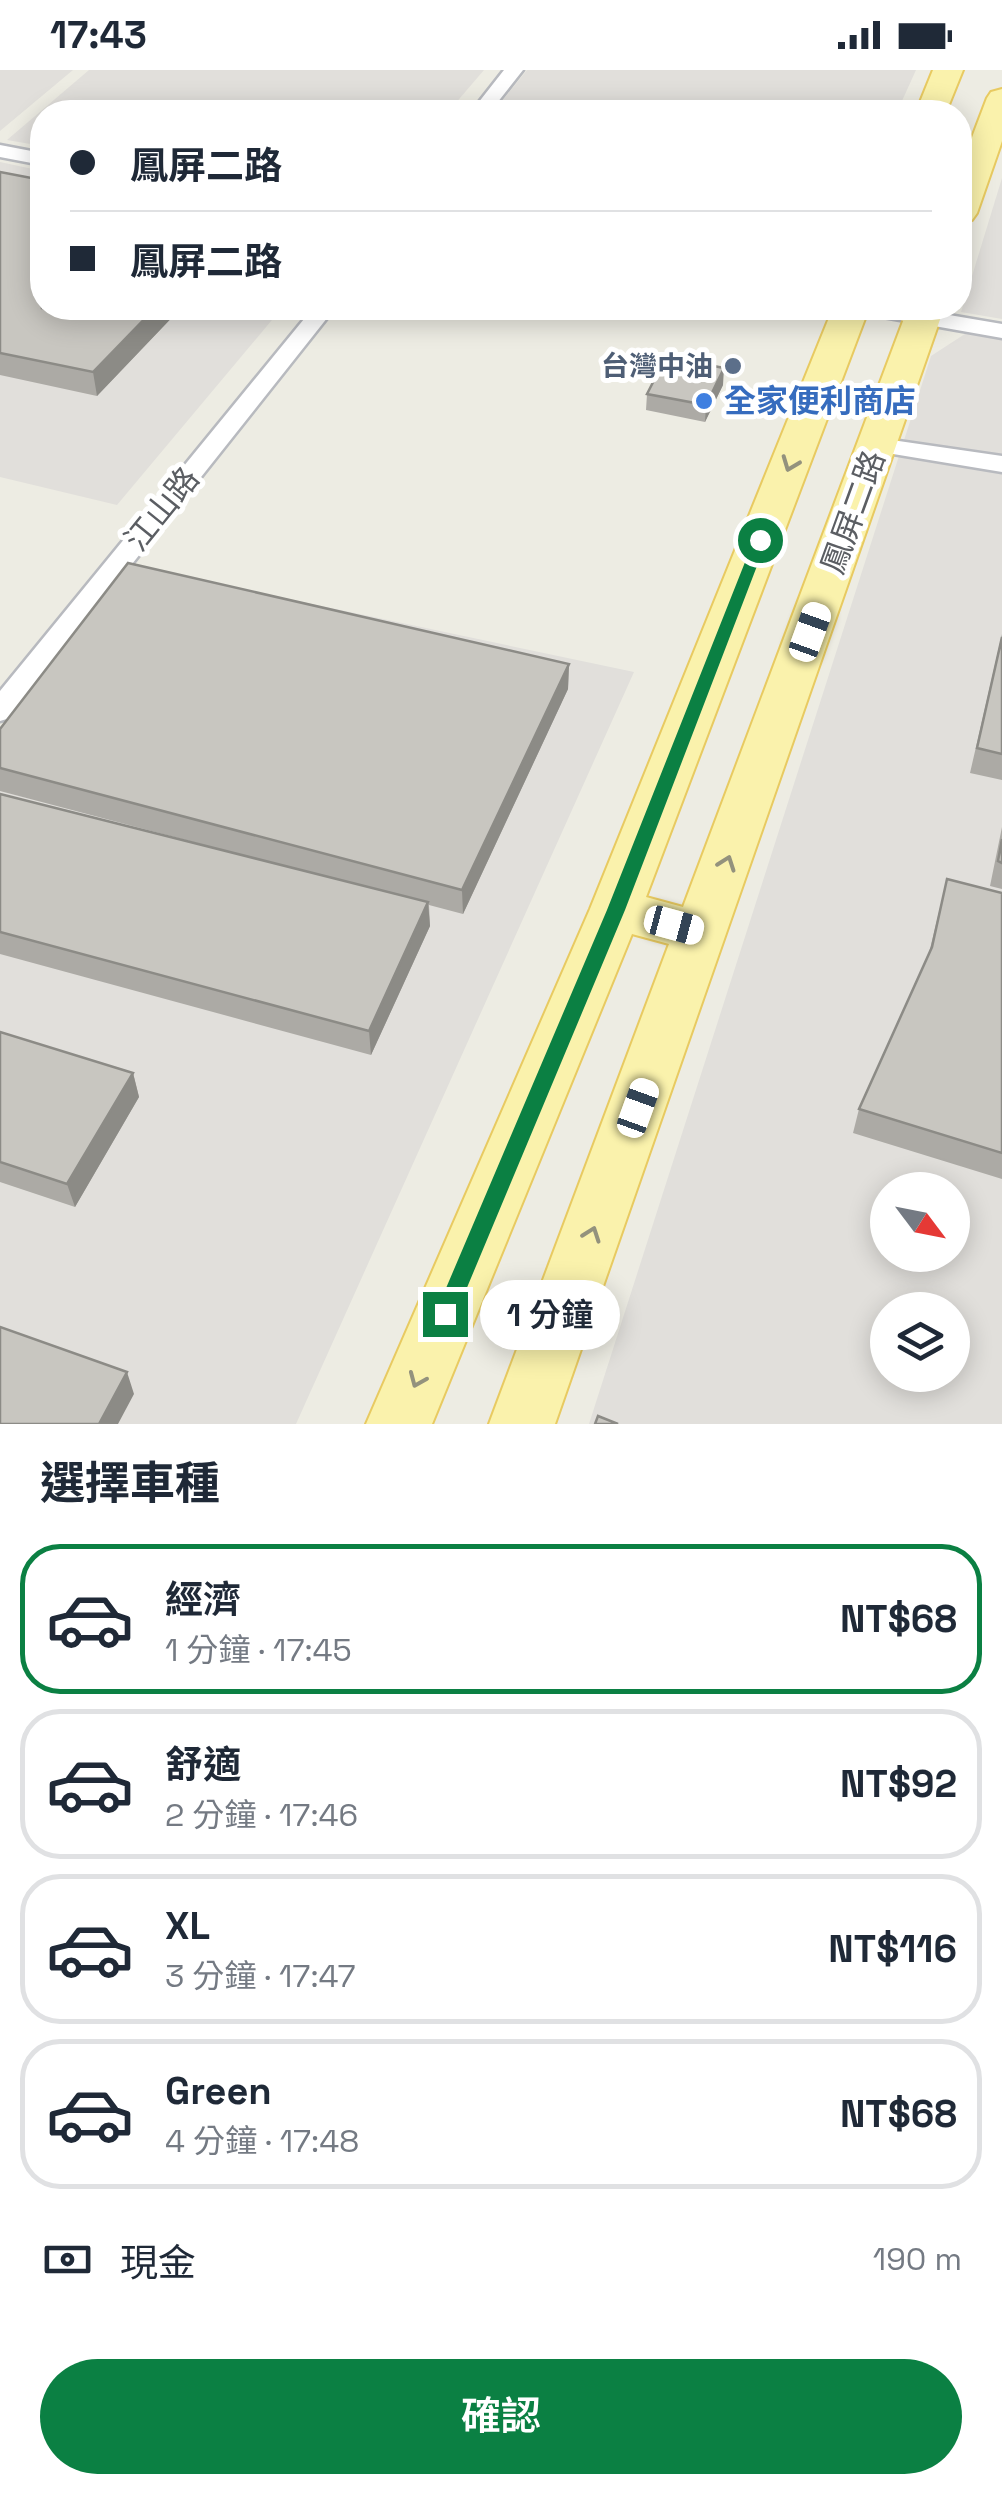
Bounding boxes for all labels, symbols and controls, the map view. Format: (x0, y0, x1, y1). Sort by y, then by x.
text: 17:43 (50, 11, 147, 59)
text: 鳳屏二路 (130, 142, 282, 190)
text: 鳳屏二路 (130, 238, 282, 286)
place label: 台灣中油 (601, 348, 713, 384)
marker: 台灣中油 (722, 355, 744, 377)
place label: 全家便利商店 (724, 381, 916, 421)
marker: 全家便利商店 (693, 390, 715, 412)
street label: 鳳屏二路 (812, 445, 894, 579)
one-way arrow (781, 454, 802, 471)
street label: 江山路 (116, 459, 208, 559)
route start (738, 518, 783, 563)
car (786, 599, 834, 665)
one-way arrow (716, 855, 736, 872)
car (641, 903, 707, 947)
car (614, 1075, 662, 1141)
north arrow (870, 1172, 970, 1272)
map controls (870, 1172, 970, 1392)
one-way arrow (580, 1226, 601, 1243)
callout: 1 分鐘 (480, 1279, 620, 1349)
route end (423, 1292, 468, 1337)
button: layers (870, 1292, 970, 1392)
text: 1 分鐘 (507, 1295, 593, 1335)
one-way arrow (409, 1370, 429, 1388)
text: 選擇車種 (40, 1455, 220, 1512)
icon: car (45, 1574, 135, 1664)
text: 經濟 (165, 1576, 241, 1624)
text: NT$68 (840, 1595, 957, 1643)
text: 1 分鐘 · 17:45 (165, 1630, 352, 1670)
icon: car (45, 1739, 135, 1829)
text: 舒適 (165, 1741, 241, 1789)
text: NT$92 (840, 1760, 957, 1808)
text: 2 分鐘 · 17:46 (165, 1795, 358, 1835)
text: XL (165, 1902, 210, 1950)
icon: car (45, 1904, 135, 1994)
text: NT$116 (828, 1925, 957, 1973)
text: 3 分鐘 · 17:47 (165, 1956, 356, 1996)
text: Green (165, 2067, 272, 2115)
icon: car (45, 2069, 135, 2159)
text: NT$68 (840, 2090, 957, 2138)
text: 4 分鐘 · 17:48 (165, 2121, 359, 2161)
icon: cash (40, 2232, 95, 2287)
text: 現金 (120, 2239, 196, 2287)
text: 190 m (873, 2239, 962, 2279)
button: 確認 (40, 2359, 962, 2474)

